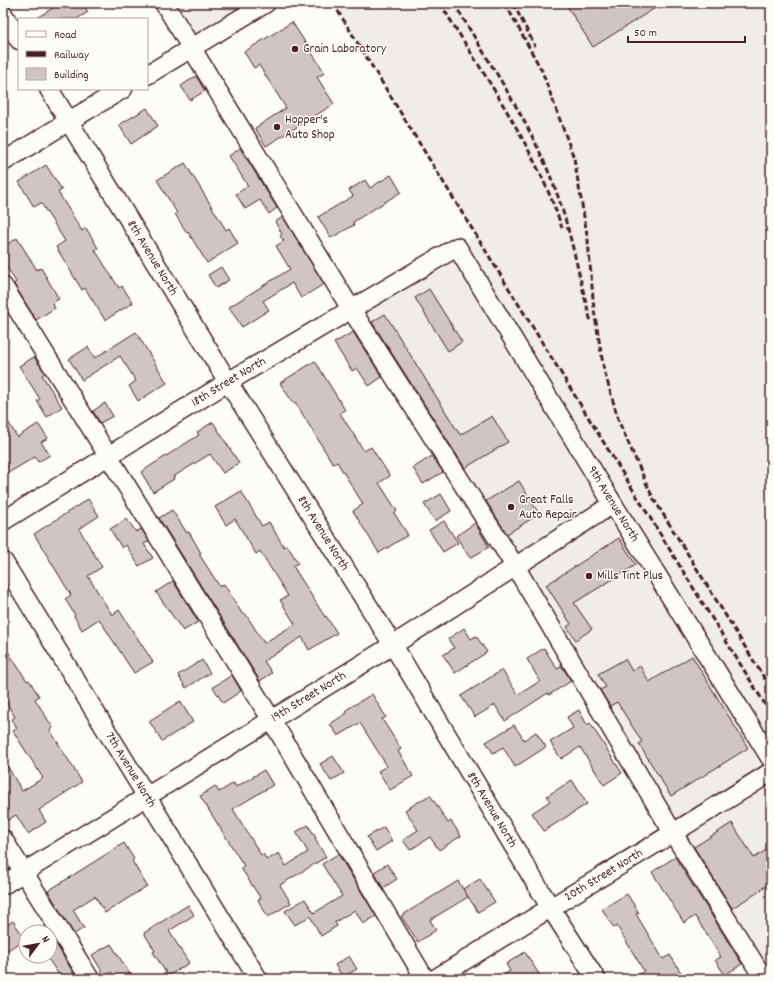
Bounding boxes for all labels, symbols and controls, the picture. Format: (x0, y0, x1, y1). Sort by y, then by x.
legend (18, 18, 148, 90)
scale bar (628, 18, 745, 44)
text: 50 m (634, 25, 657, 42)
text: Road (54, 27, 76, 44)
place label: Grain Laboratory (303, 40, 387, 59)
marker: Grain Laboratory (290, 44, 300, 54)
text: Railway (54, 47, 90, 64)
text: Building (54, 67, 89, 84)
place label: Hopper's Auto Shop (285, 111, 335, 145)
marker: Hopper's Auto Shop (272, 122, 282, 132)
street label: 8th Avenue North (122, 217, 183, 299)
street label: 18th Street North (188, 352, 270, 412)
street label: 9th Avenue North (583, 462, 644, 546)
place label: Great Falls Auto Repair (519, 491, 577, 525)
street label: 8th Avenue North (292, 492, 354, 575)
marker: Great Falls Auto Repair (506, 502, 516, 512)
place label: Mills Tint Plus (597, 567, 663, 586)
marker: Mills Tint Plus (584, 571, 594, 581)
street label: 19th Street North (268, 666, 350, 727)
street label: 7th Avenue North (100, 729, 161, 811)
street label: 8th Avenue North (462, 768, 522, 851)
street label: 20th Street North (561, 844, 647, 907)
north arrow (18, 924, 58, 964)
text: N (37, 933, 53, 947)

